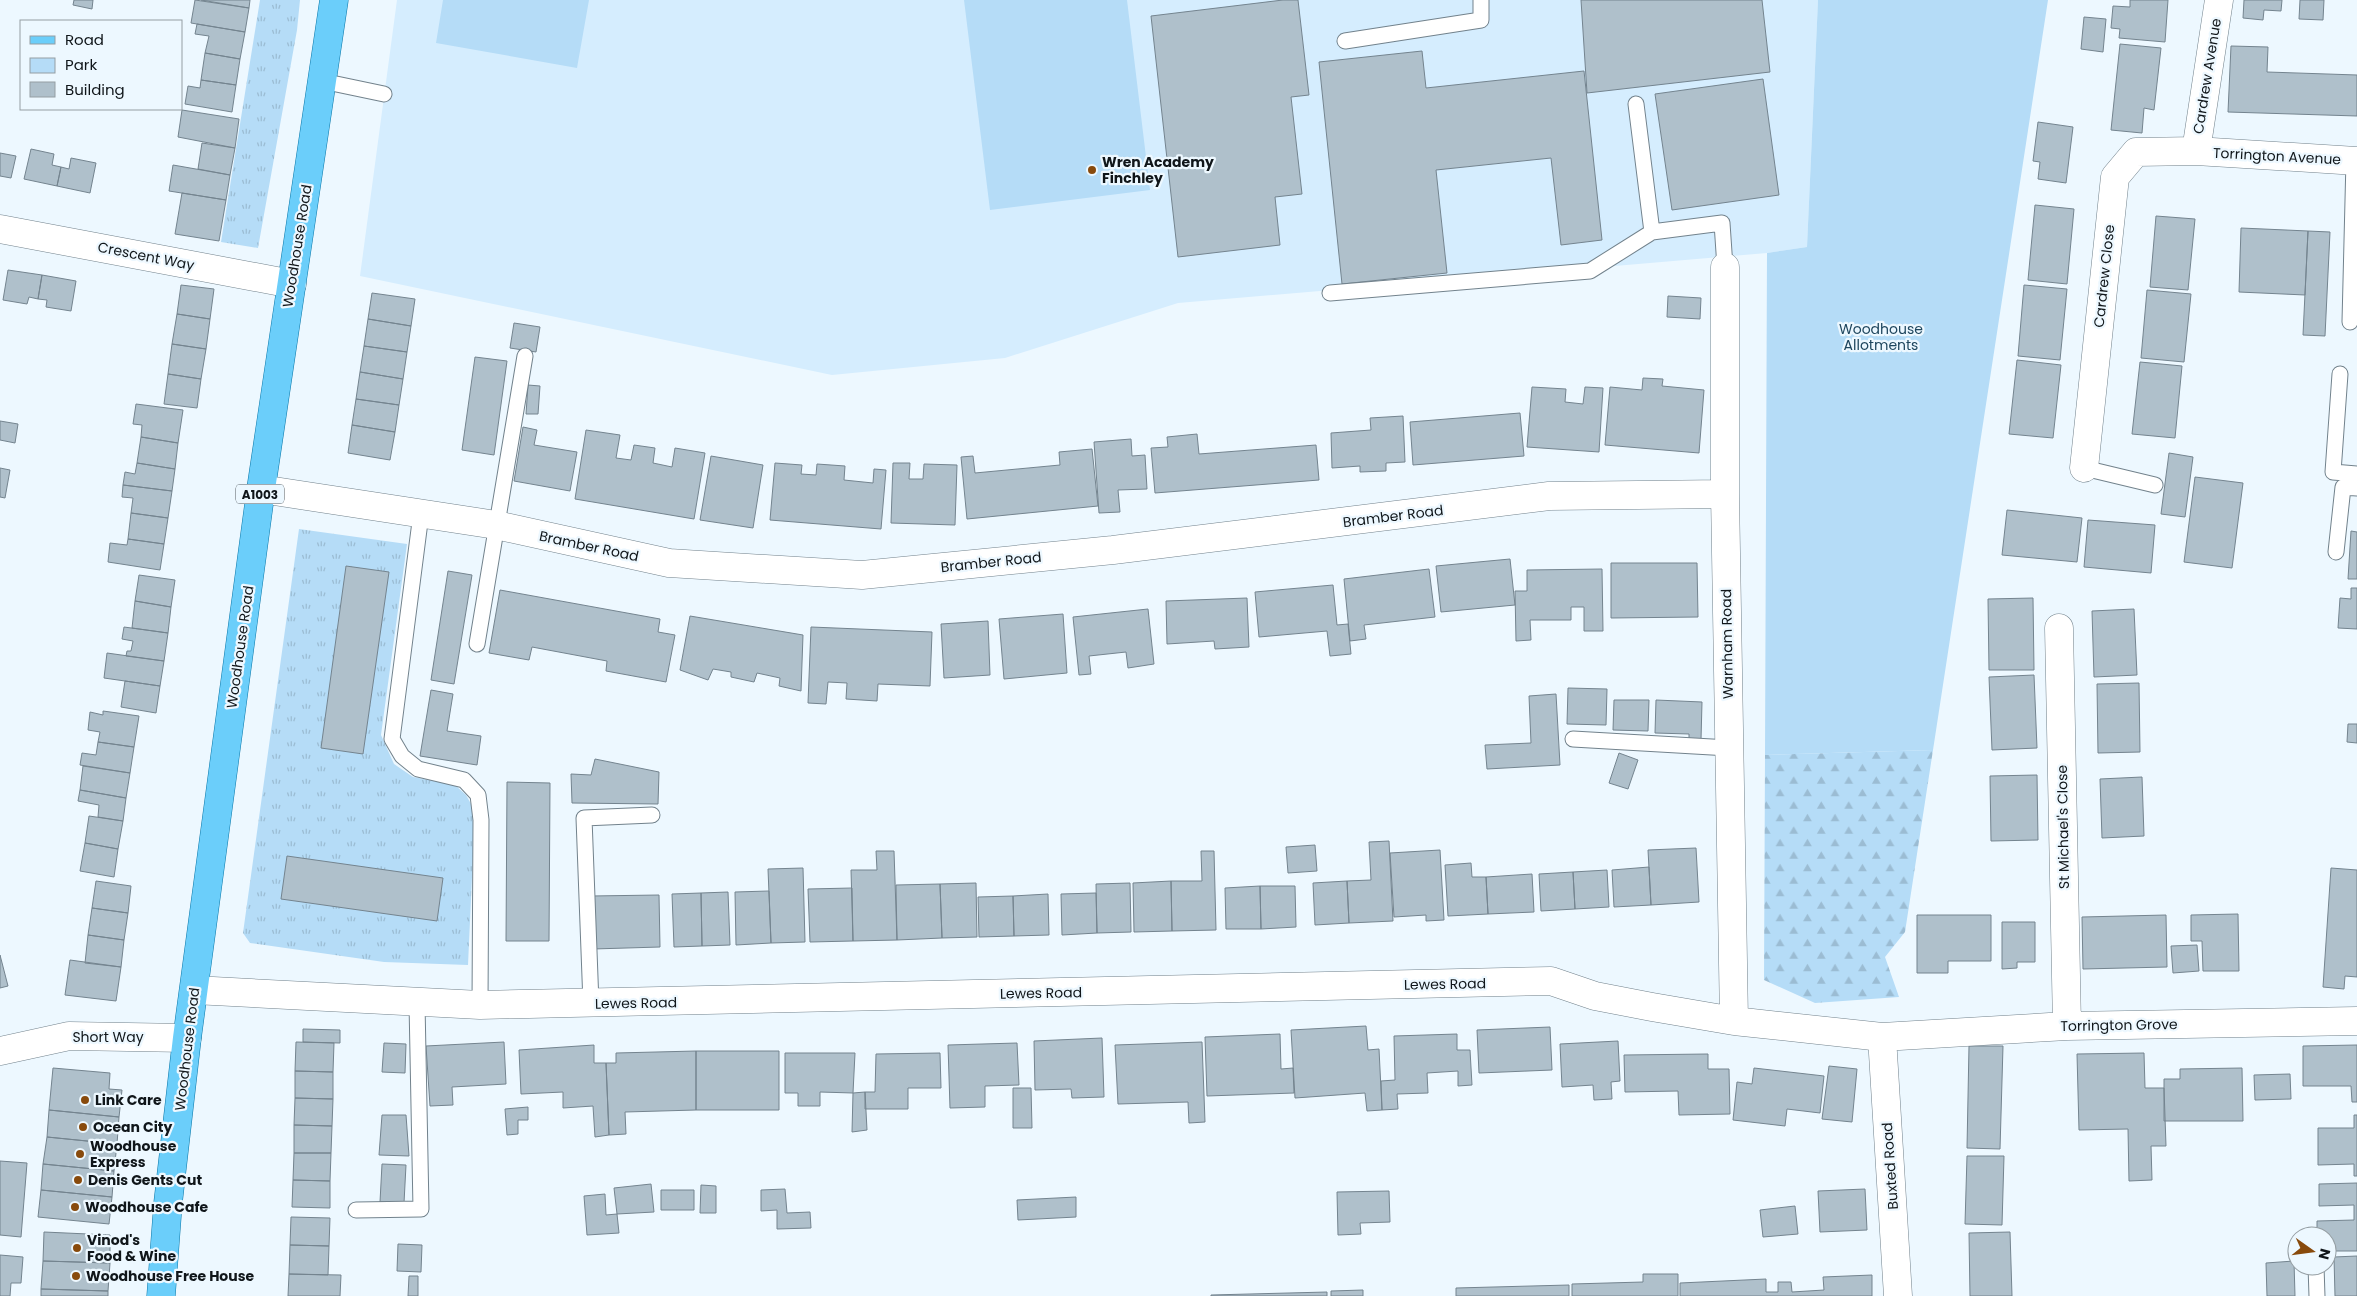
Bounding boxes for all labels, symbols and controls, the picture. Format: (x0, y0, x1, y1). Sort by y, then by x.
street label: Cardrew Avenue (2188, 17, 2226, 135)
legend (20, 20, 182, 110)
text: Road (65, 29, 104, 50)
text: Park (65, 54, 97, 75)
text: Building (65, 79, 125, 100)
street label: Torrington Avenue (2212, 143, 2342, 169)
place label: Wren Academy Finchley (1102, 152, 1214, 188)
marker: Wren Academy Finchley (1086, 164, 1098, 176)
street label: Woodhouse Road (277, 183, 317, 309)
street label: Cardrew Close (2089, 223, 2119, 328)
street label: Crescent Way (96, 237, 196, 275)
park label: Woodhouse Allotments (1839, 319, 1923, 355)
road number: A1003 (236, 484, 284, 504)
street label: Bramber Road (1342, 500, 1444, 532)
street label: Bramber Road (537, 526, 641, 566)
street label: Bramber Road (940, 547, 1042, 577)
street label: Woodhouse Road (221, 584, 259, 710)
street label: Warnham Road (1716, 589, 1738, 699)
street label: St Michael's Close (2052, 764, 2074, 889)
street label: Lewes Road (1404, 973, 1486, 995)
street label: Lewes Road (1000, 982, 1082, 1004)
street label: Woodhouse Road (170, 986, 204, 1112)
street label: Lewes Road (595, 992, 677, 1014)
street label: Torrington Grove (2060, 1014, 2178, 1036)
street label: Short Way (72, 1027, 144, 1047)
place label: Link Care (95, 1090, 162, 1110)
marker: Link Care (79, 1094, 91, 1106)
place label: Ocean City (93, 1117, 172, 1137)
marker: Ocean City (77, 1121, 89, 1133)
street label: Buxted Road (1877, 1122, 1903, 1210)
place label: Woodhouse Express (90, 1136, 177, 1172)
marker: Woodhouse Express (74, 1148, 86, 1160)
place label: Denis Gents Cut (88, 1170, 202, 1190)
marker: Denis Gents Cut (72, 1174, 84, 1186)
place label: Woodhouse Cafe (85, 1197, 208, 1217)
marker: Woodhouse Cafe (69, 1201, 81, 1213)
north arrow (2287, 1226, 2337, 1276)
place label: Vinod's Food & Wine (87, 1230, 176, 1266)
marker: Vinod's Food & Wine (71, 1242, 83, 1254)
text: N (2314, 1247, 2336, 1262)
place label: Woodhouse Free House (86, 1266, 255, 1286)
marker: Woodhouse Free House (70, 1270, 82, 1282)

